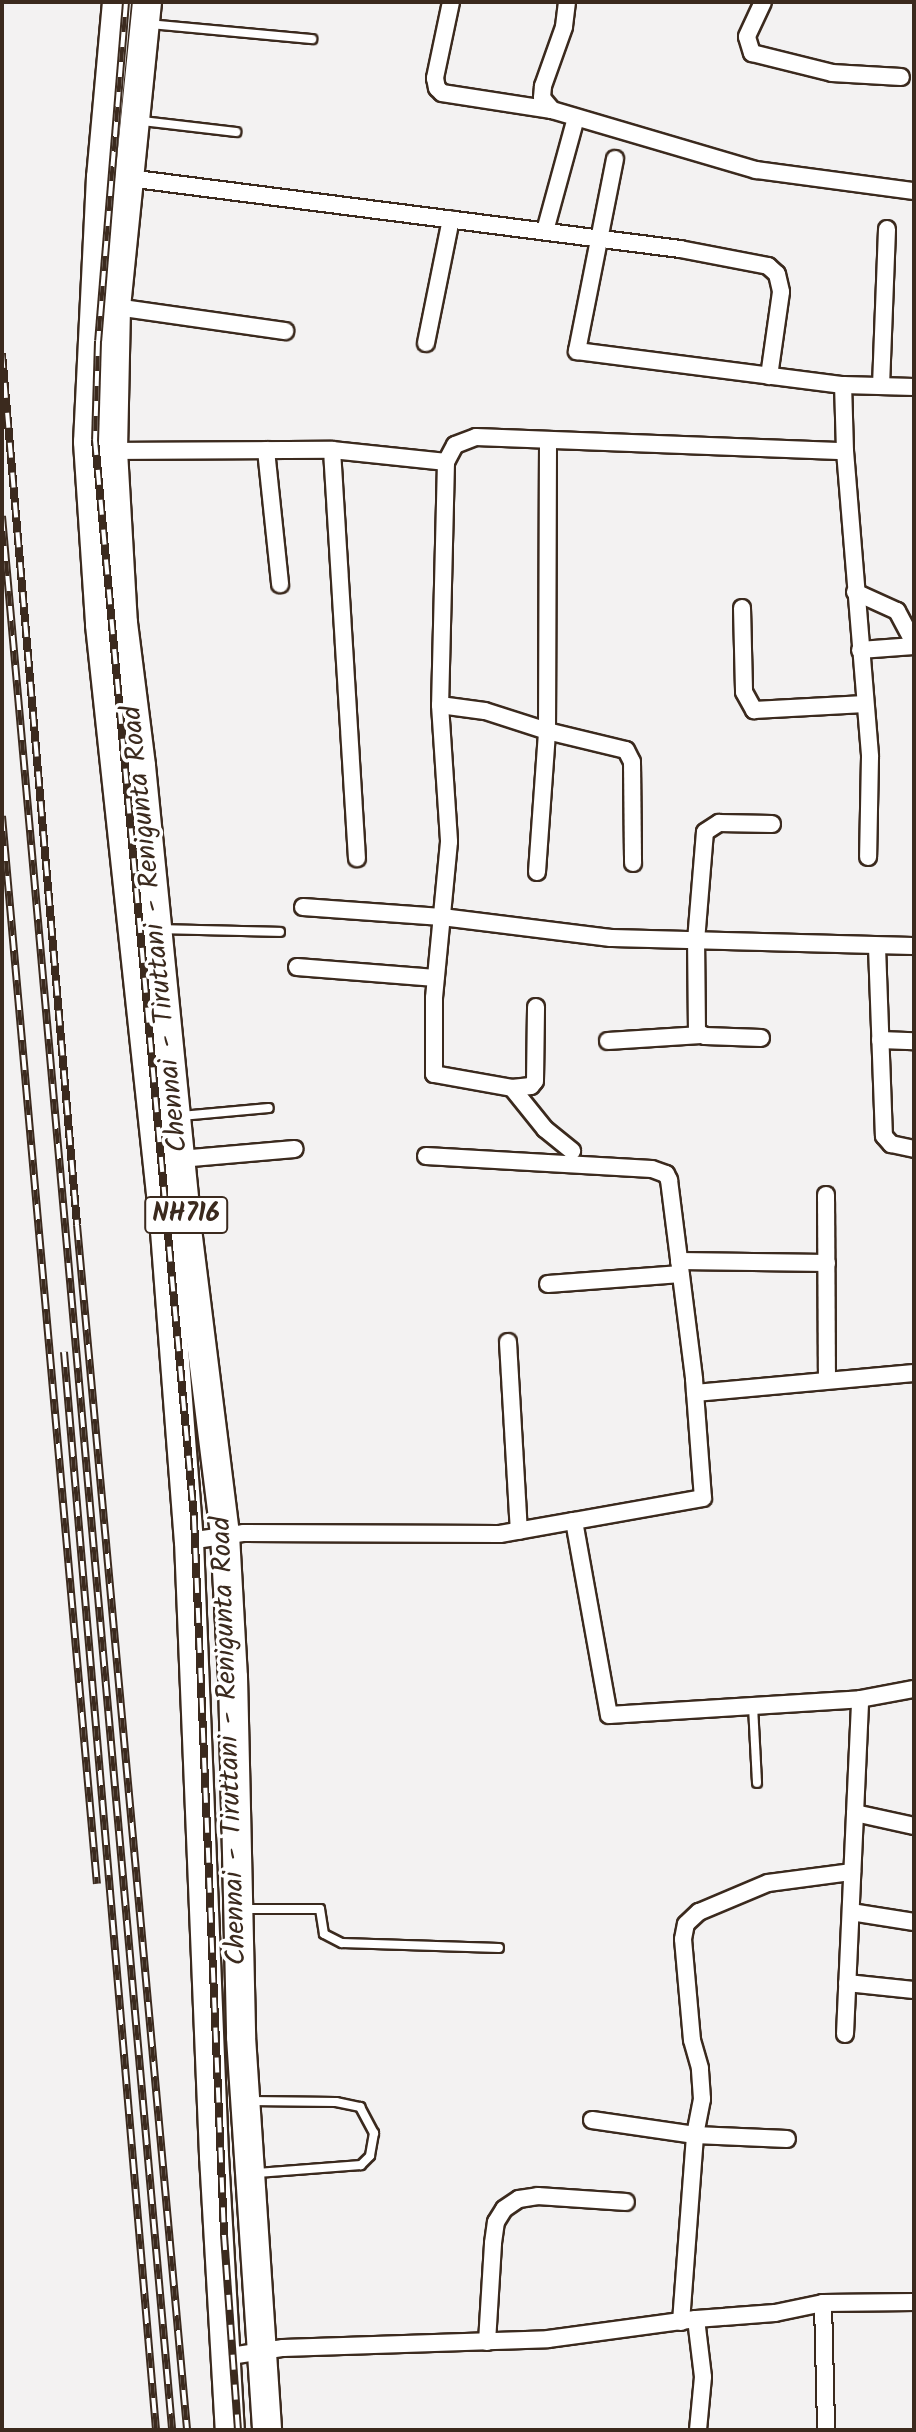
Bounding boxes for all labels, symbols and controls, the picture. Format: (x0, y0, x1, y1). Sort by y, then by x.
street label: Chennai - Tiruttani - Renigunta Road (116, 704, 196, 1154)
road number: NH716 (144, 1193, 228, 1237)
street label: Chennai - Tiruttani - Renigunta Road (205, 1516, 255, 1966)

